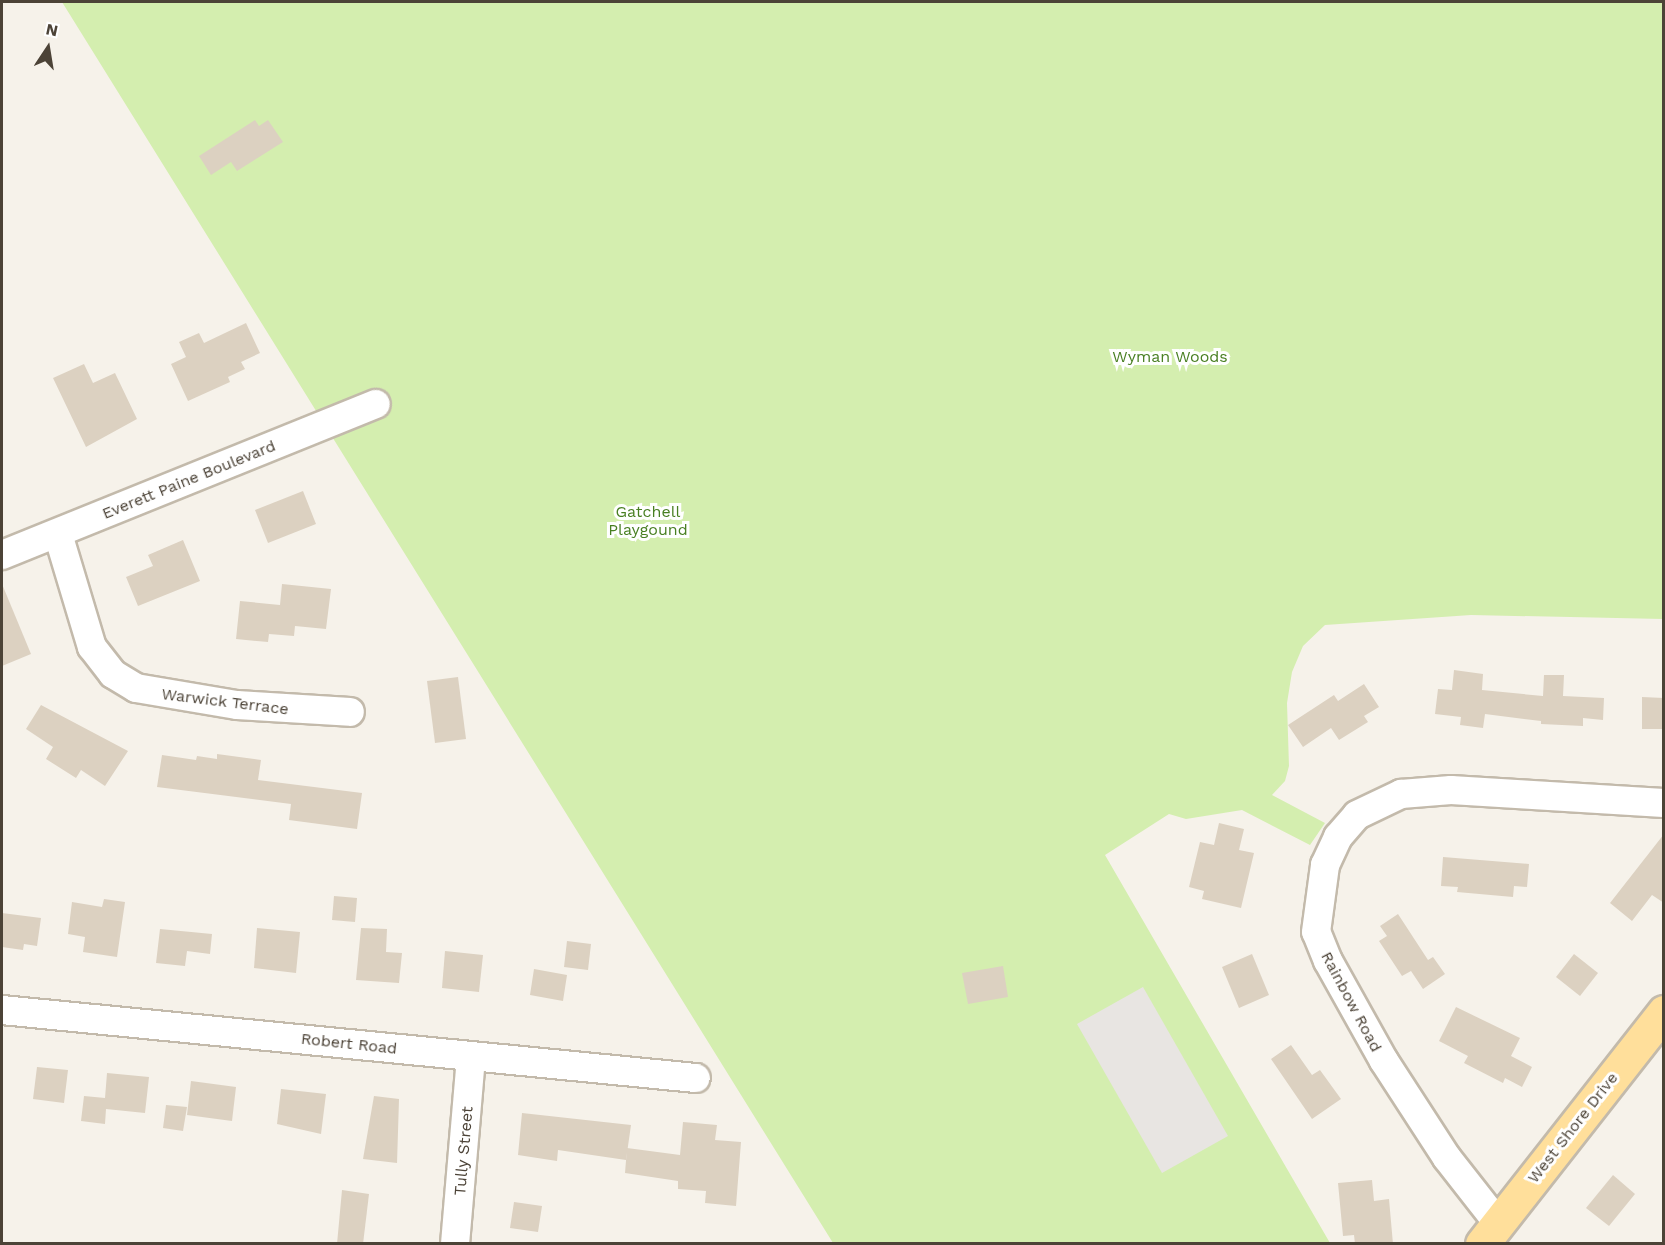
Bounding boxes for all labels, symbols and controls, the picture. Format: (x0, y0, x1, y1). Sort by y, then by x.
north arrow (18, 18, 78, 78)
text: N (44, 19, 60, 40)
park label: Wyman Woods (1112, 347, 1228, 367)
street label: Everett Paine Boulevard (99, 436, 279, 524)
park label: Gatchell Playgound (608, 502, 688, 540)
street label: Warwick Terrace (160, 685, 290, 719)
street label: Rainbow Road (1316, 948, 1386, 1056)
street label: Robert Road (300, 1029, 398, 1059)
street label: West Shore Drive (1524, 1069, 1622, 1187)
street label: Tully Street (451, 1105, 477, 1197)

